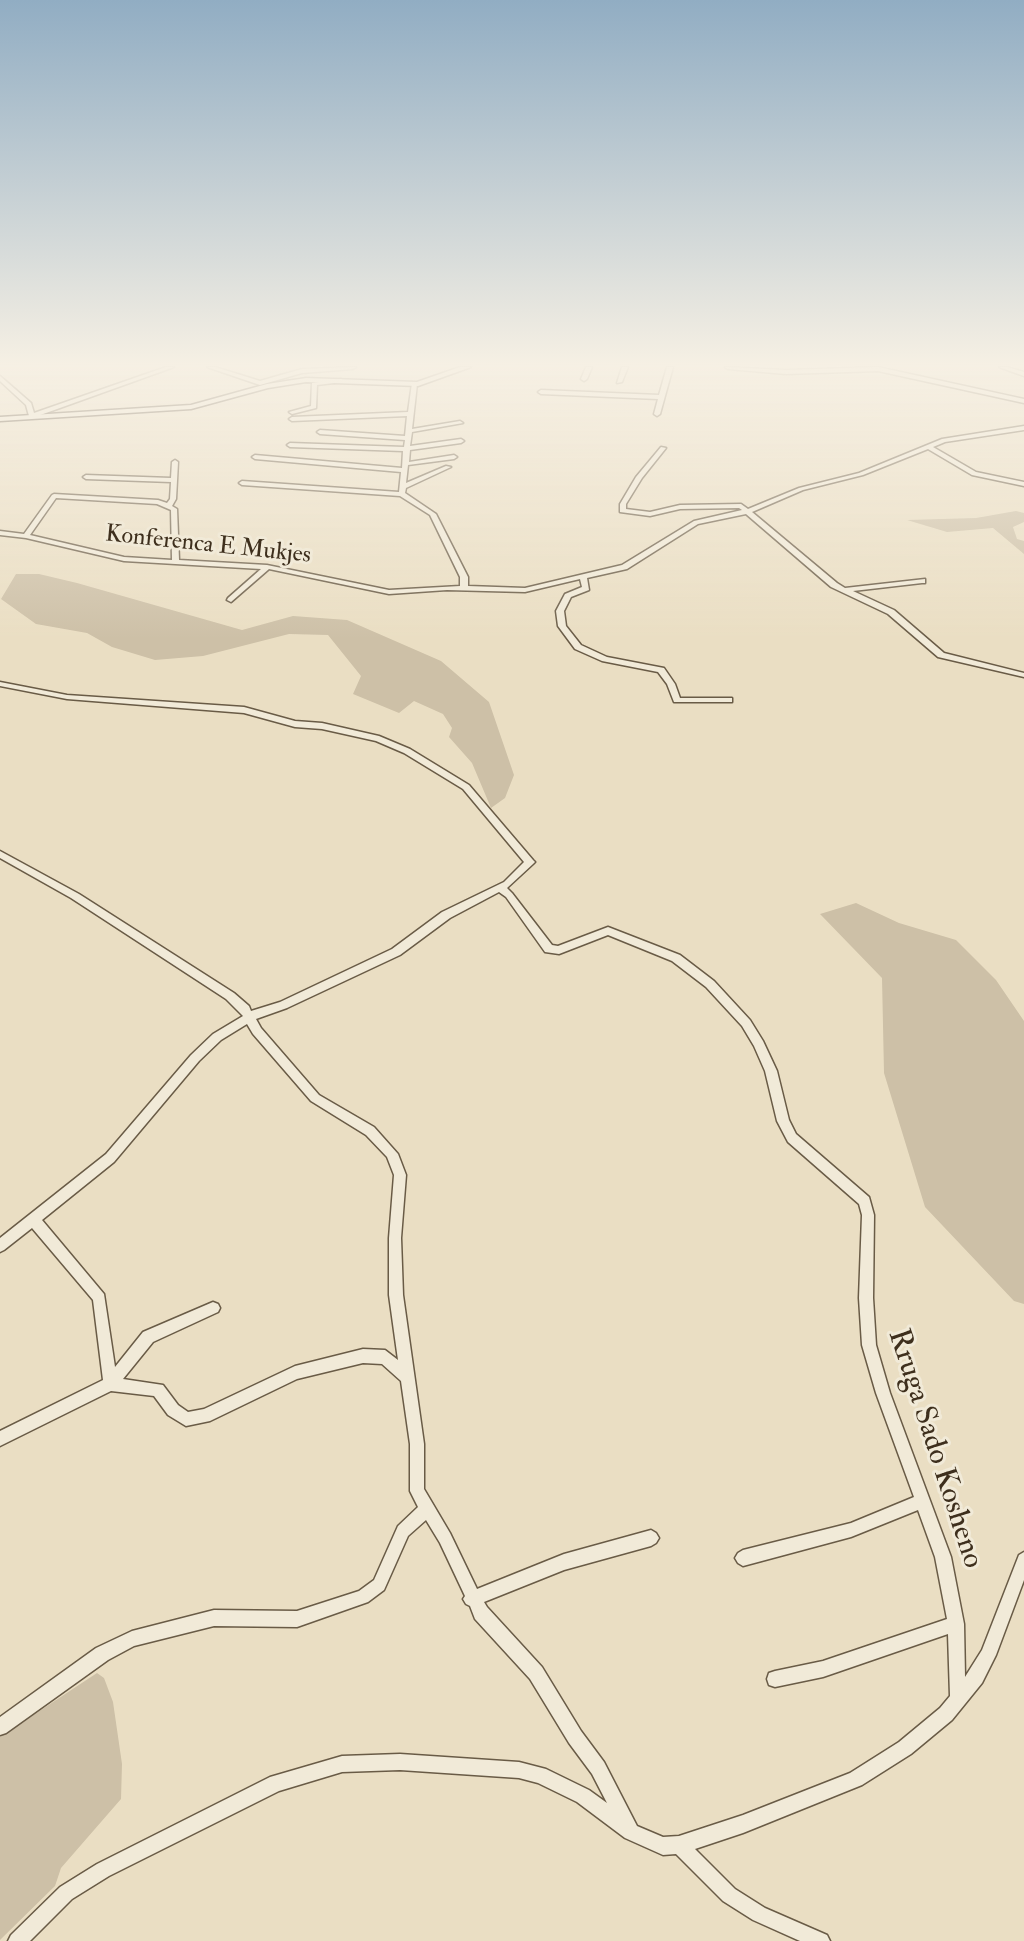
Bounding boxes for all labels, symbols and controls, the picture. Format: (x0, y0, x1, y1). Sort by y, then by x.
street label: Konferenca E Mukjes (104, 521, 312, 571)
street label: Rruga Sado Kosheno (878, 1325, 990, 1573)

